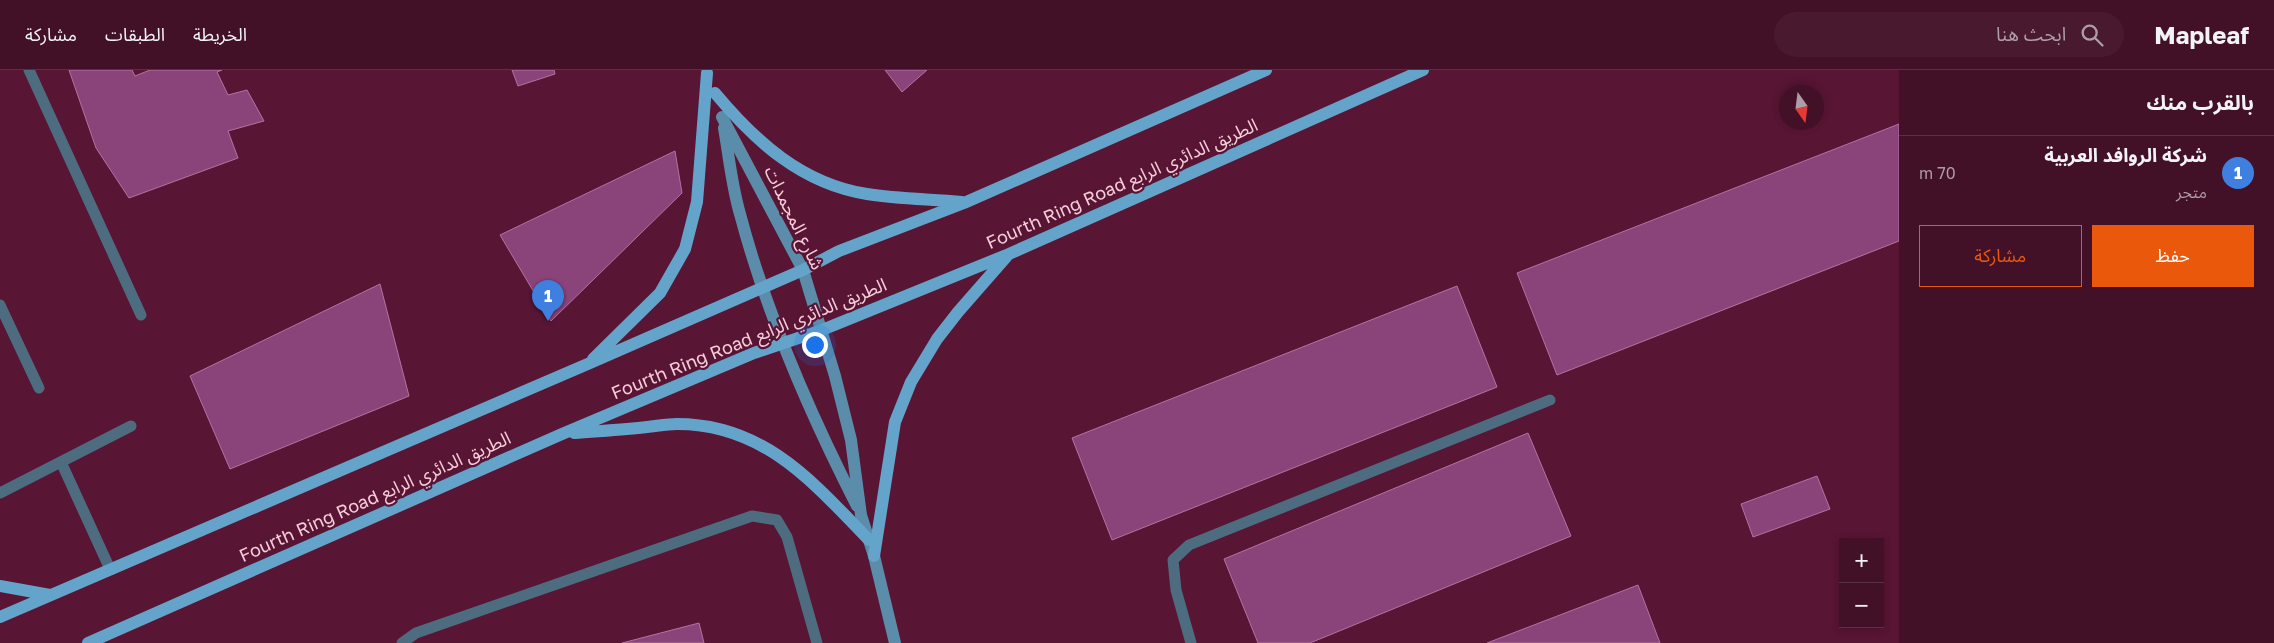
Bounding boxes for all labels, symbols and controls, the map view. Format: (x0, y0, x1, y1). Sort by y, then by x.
search box (1774, 12, 2124, 57)
text: Mapleaf (2154, 20, 2249, 49)
icon: search (2078, 21, 2106, 49)
text: ابحث هنا (1996, 22, 2066, 45)
text: مشاركة (25, 23, 77, 45)
text: الطبقات (105, 23, 165, 45)
text: الخريطة (193, 23, 247, 45)
north arrow (1779, 85, 1824, 130)
text: بالقرب منك (2146, 89, 2254, 115)
street label: Fourth Ring Road الطريق الدائري الرابع (982, 113, 1262, 257)
text: شركة الروافد العربية (2044, 143, 2207, 166)
street label: شارع المجمدات (757, 162, 829, 275)
text: 70 m (1919, 163, 1956, 183)
text: 1 (2234, 163, 2242, 183)
text: متجر (2176, 182, 2207, 202)
button: مشاركة (1919, 225, 2082, 287)
button: حفظ (2092, 225, 2254, 287)
street label: Fourth Ring Road الطريق الدائري الرابع (608, 273, 891, 407)
pin: 1 (532, 280, 564, 321)
your location (802, 332, 828, 358)
street label: Fourth Ring Road الطريق الدائري الرابع (235, 426, 515, 570)
map controls (1839, 538, 1884, 628)
button: + (1839, 538, 1884, 583)
button: − (1839, 583, 1884, 628)

